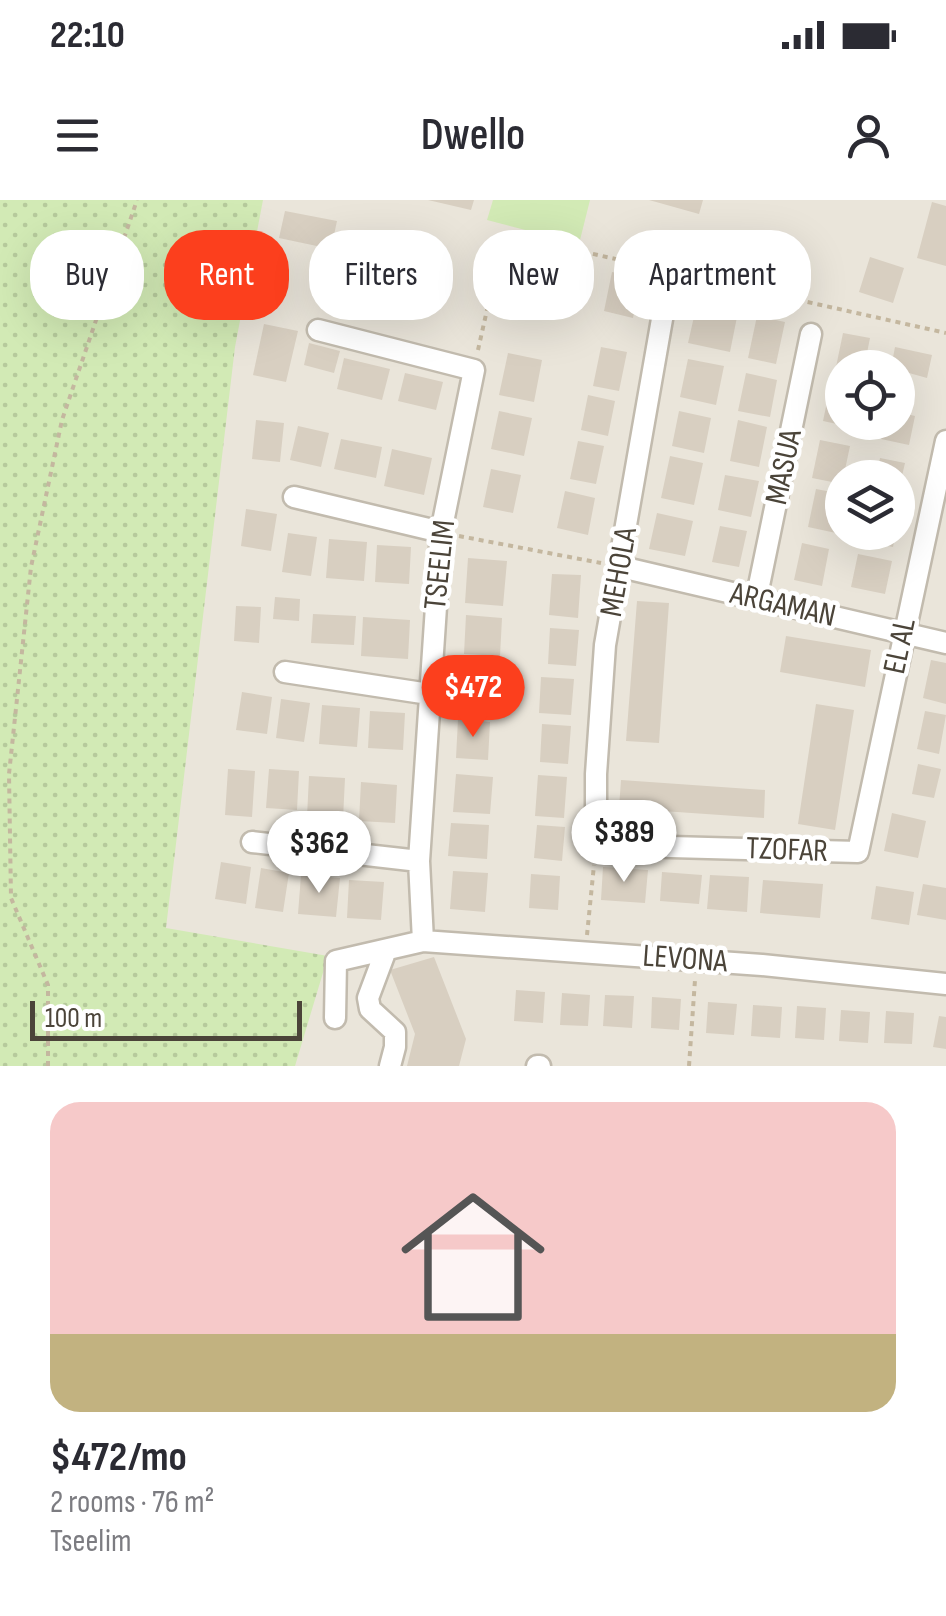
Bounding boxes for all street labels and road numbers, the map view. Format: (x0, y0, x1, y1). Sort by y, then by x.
street label: MASUA (757, 426, 811, 508)
street label: TSEELIM (416, 518, 464, 612)
street label: MEHOLA (592, 524, 646, 620)
street label: ARGAMAN (726, 574, 840, 636)
street label: EL AL (875, 615, 925, 677)
street label: TZOFAR (745, 829, 829, 871)
street label: LEVONA (641, 937, 729, 981)

